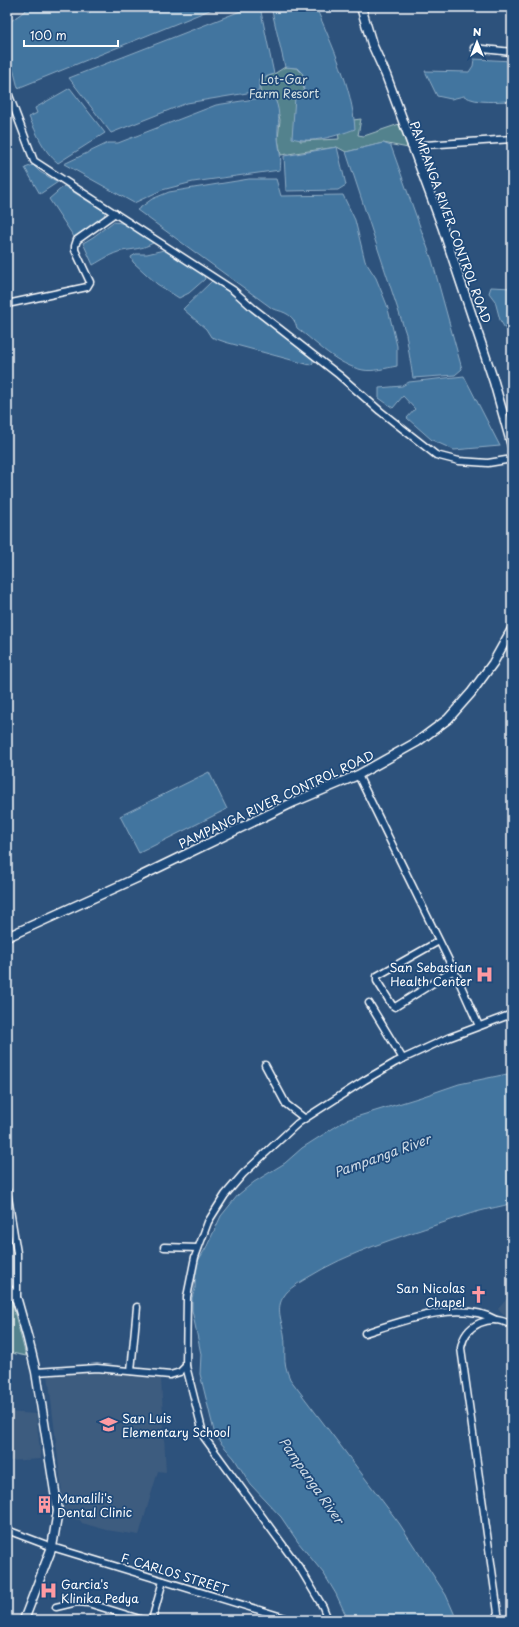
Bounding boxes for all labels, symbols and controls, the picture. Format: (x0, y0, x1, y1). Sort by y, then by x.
scale bar (24, 22, 118, 48)
north arrow (457, 22, 497, 62)
text: N (473, 23, 482, 40)
text: 100 m (30, 26, 67, 44)
park label: Lot-Gar Farm Resort (249, 70, 319, 102)
street label: PAMPANGA RIVER CONTROL ROAD (406, 118, 496, 326)
street label: PAMPANGA RIVER CONTROL ROAD (175, 746, 377, 852)
place label: San Sebastian Health Center (390, 958, 472, 990)
hospital icon: San Sebastian Health Center (475, 964, 495, 984)
water label: Pampanga River (331, 1128, 435, 1181)
place label: San Nicolas Chapel (396, 1279, 466, 1311)
church icon: San Nicolas Chapel (468, 1285, 488, 1305)
place label: San Luis Elementary School (122, 1409, 230, 1441)
school or university icon: San Luis Elementary School (99, 1415, 119, 1435)
water label: Pampanga River (275, 1433, 350, 1529)
place label: Manalili's Dental Clinic (57, 1489, 132, 1521)
building icon: Manalili's Dental Clinic (34, 1495, 54, 1515)
street label: F. CARLOS STREET (119, 1548, 232, 1598)
place label: Garcia's Klinika Pedya (61, 1575, 139, 1607)
hospital icon: Garcia's Klinika Pedya (38, 1581, 58, 1601)

